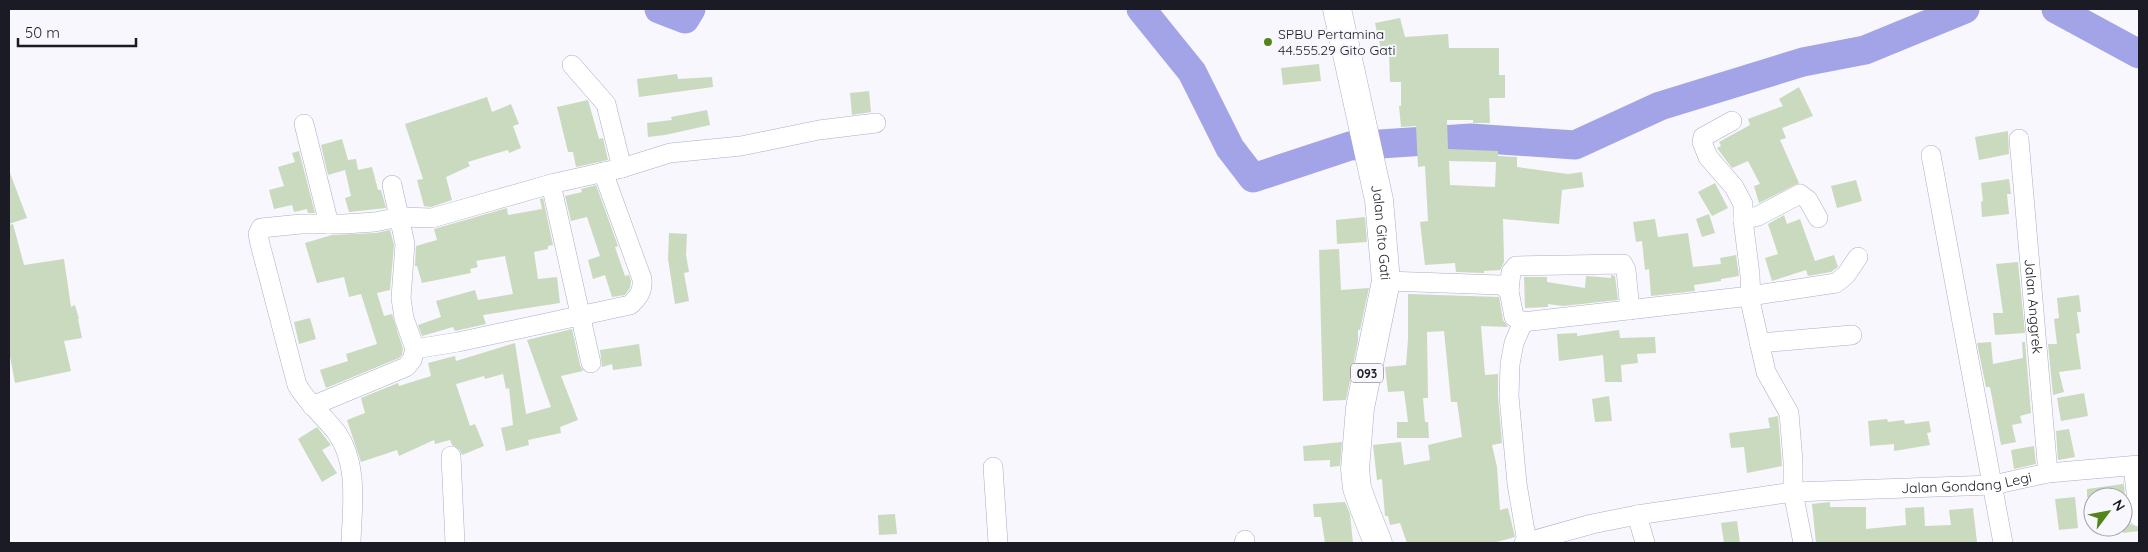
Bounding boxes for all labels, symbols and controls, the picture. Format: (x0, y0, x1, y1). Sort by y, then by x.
scale bar (18, 15, 135, 47)
text: 50 m (25, 23, 60, 42)
place label: SPBU Pertamina 44.555.29 Gito Gati (1278, 25, 1396, 59)
marker: SPBU Pertamina 44.555.29 Gito Gati (1262, 36, 1274, 48)
street label: Jalan Gito Gati (1367, 183, 1395, 281)
street label: Jalan Anggrek (2020, 258, 2047, 355)
road number: 093 (1351, 363, 1383, 382)
street label: Jalan Gondang Legi (1901, 468, 2033, 497)
north arrow (2083, 487, 2133, 537)
text: N (2109, 496, 2129, 514)

